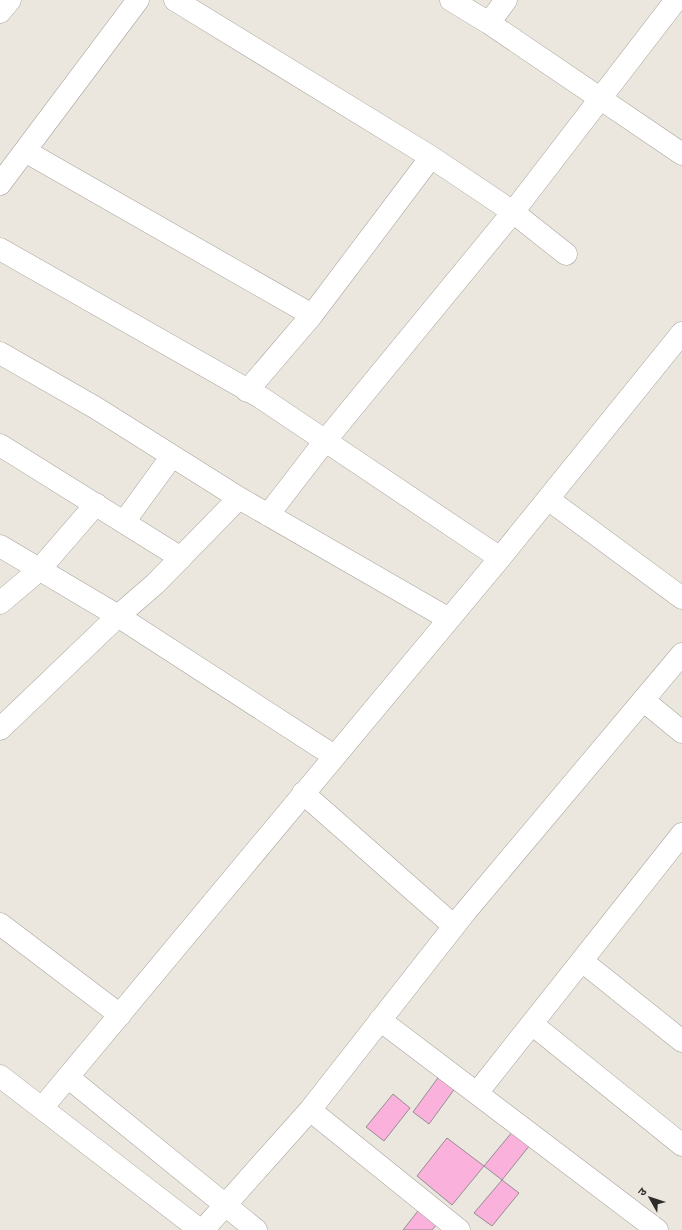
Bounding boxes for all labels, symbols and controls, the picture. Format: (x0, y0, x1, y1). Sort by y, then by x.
north arrow (630, 1178, 670, 1218)
text: उ (636, 1185, 649, 1198)

